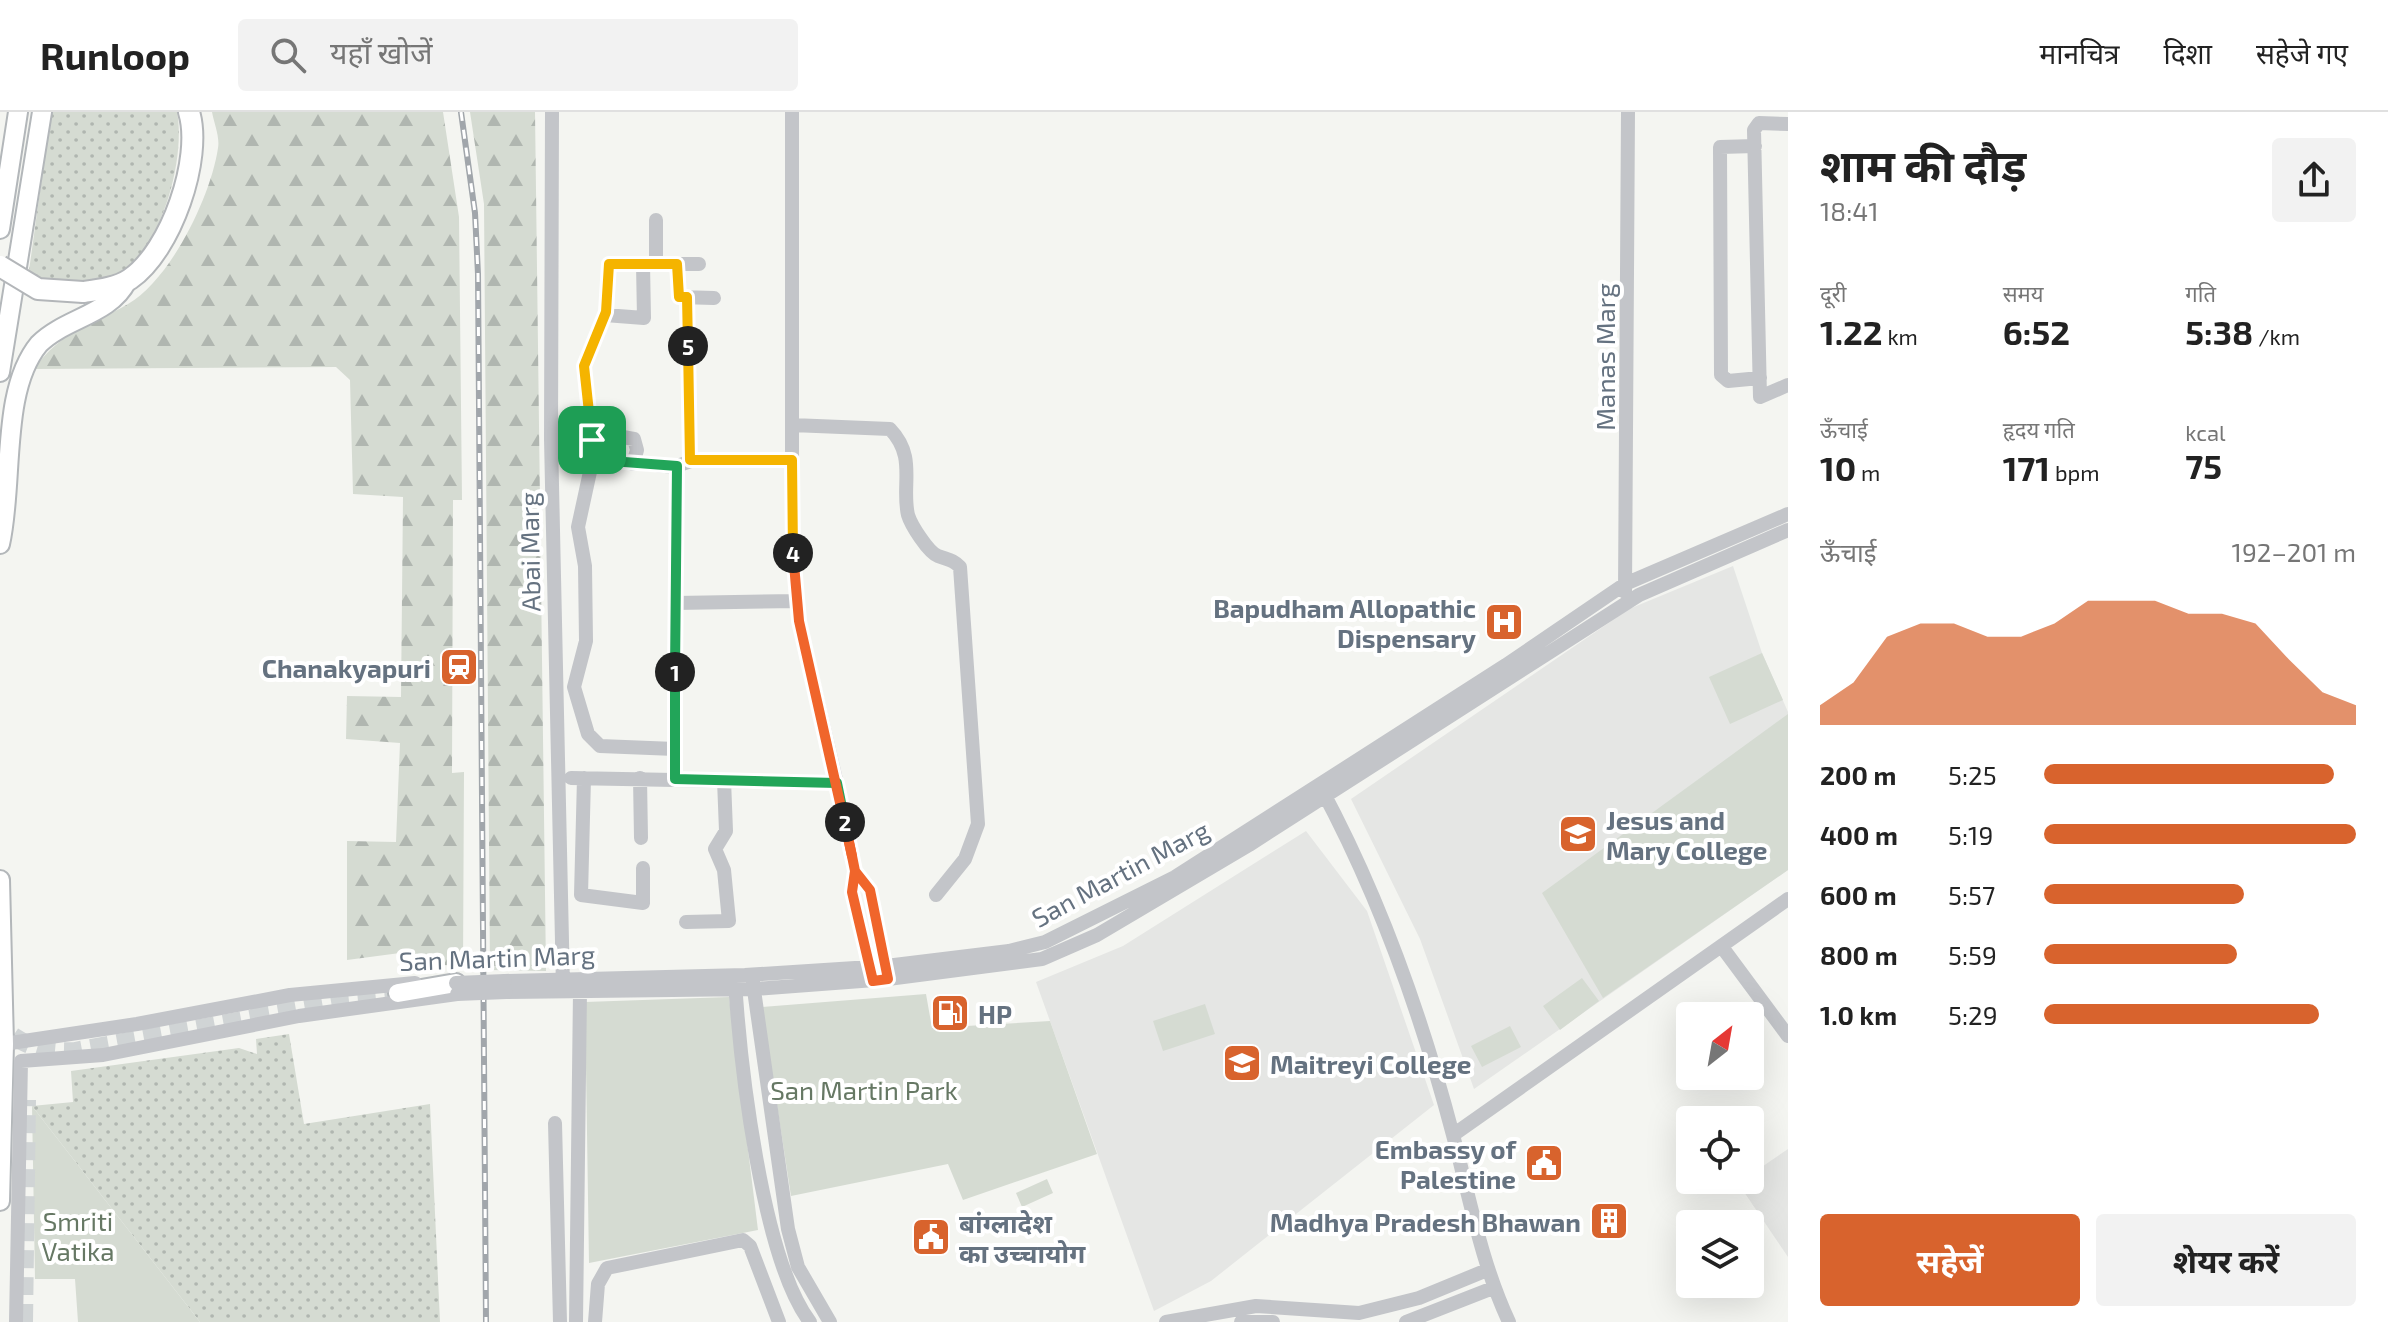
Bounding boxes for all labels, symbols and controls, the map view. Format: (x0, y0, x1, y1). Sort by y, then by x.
search box (238, 19, 798, 91)
text: Runloop (40, 32, 190, 78)
icon: search (266, 33, 310, 77)
text: यहाँ खोजें (330, 34, 432, 70)
text: मानचित्र (2039, 36, 2120, 70)
text: दिशा (2164, 36, 2212, 70)
text: सहेजे गए (2256, 36, 2348, 70)
text: शाम की दौड़ (1820, 138, 2026, 191)
button: share (2272, 138, 2356, 222)
text: 18:41 (1820, 195, 1879, 226)
text: दूरी (1820, 280, 1846, 306)
text: समय (2003, 280, 2043, 306)
text: गति (2185, 280, 2216, 306)
street label: Manas Marg (1589, 283, 1620, 431)
text: 1.22 (1820, 311, 1883, 352)
text: 6:52 (2003, 311, 2070, 352)
text: 5:38 (2185, 311, 2253, 352)
text: km (1883, 323, 1918, 349)
text: /km (2253, 323, 2300, 349)
pin: 5 (668, 326, 708, 366)
text: 5 (682, 333, 694, 359)
pin (558, 406, 626, 474)
text: ऊँचाई (1820, 416, 1868, 442)
text: हृदय गति (2003, 416, 2075, 442)
icon: arrive (570, 418, 614, 462)
text: kcal (2185, 419, 2226, 445)
text: 75 (2185, 445, 2222, 486)
text: 10 (1820, 447, 1856, 488)
text: 171 (2003, 447, 2050, 488)
text: m (1856, 459, 1880, 485)
text: bpm (2050, 459, 2099, 485)
street label: Abai Marg (512, 492, 546, 612)
pin: 4 (773, 533, 813, 573)
text: ऊँचाई (1820, 536, 1876, 567)
text: 192–201 m (2232, 536, 2356, 567)
text: 4 (786, 540, 800, 566)
place label: Bapudham Allopathic Dispensary (1213, 592, 1476, 654)
hospital icon: Bapudham Allopathic Dispensary (1483, 601, 1525, 643)
station icon: Chanakyapuri (438, 646, 480, 688)
place label: Chanakyapuri (262, 652, 431, 684)
pin: 1 (655, 652, 695, 692)
text: 1 (670, 659, 680, 685)
text: 200 m (1820, 759, 1896, 790)
text: 5:25 (1948, 759, 1997, 790)
pin: 2 (825, 802, 865, 842)
place label: Jesus and Mary College (1606, 804, 1767, 866)
text: 2 (839, 809, 851, 835)
street label: San Martin Marg (1026, 813, 1214, 933)
school or university icon: Jesus and Mary College (1557, 813, 1599, 855)
text: 400 m (1820, 819, 1898, 850)
text: 5:19 (1948, 819, 1993, 850)
text: 600 m (1820, 879, 1897, 910)
text: 5:57 (1948, 879, 1995, 910)
street label: San Martin Marg (398, 938, 596, 976)
text: 800 m (1820, 939, 1898, 970)
text: 5:59 (1948, 939, 1997, 970)
fuel station icon: HP (929, 992, 971, 1034)
place label: HP (978, 998, 1012, 1029)
text: 1.0 km (1820, 999, 1897, 1030)
text: 5:29 (1948, 999, 1998, 1030)
north arrow (1676, 1002, 1764, 1090)
map controls (1676, 1002, 1764, 1298)
school or university icon: Maitreyi College (1221, 1042, 1263, 1084)
place label: Maitreyi College (1270, 1048, 1471, 1080)
park label: San Martin Park (770, 1074, 958, 1105)
button: locate (1676, 1106, 1764, 1194)
place label: Embassy of Palestine (1375, 1133, 1517, 1194)
public building icon: Embassy of Palestine (1523, 1142, 1565, 1184)
building icon: Madhya Pradesh Bhawan (1588, 1200, 1630, 1242)
park label: Smriti Vatika (41, 1205, 115, 1266)
place label: Madhya Pradesh Bhawan (1270, 1206, 1581, 1238)
place label: बांग्लादेश का उच्चायोग (959, 1207, 1086, 1268)
button: layers (1676, 1210, 1764, 1298)
button: सहेजें (1820, 1214, 2080, 1306)
button: शेयर करें (2096, 1214, 2356, 1306)
public building icon: बांग्लादेश का उच्चायोग (910, 1216, 952, 1258)

